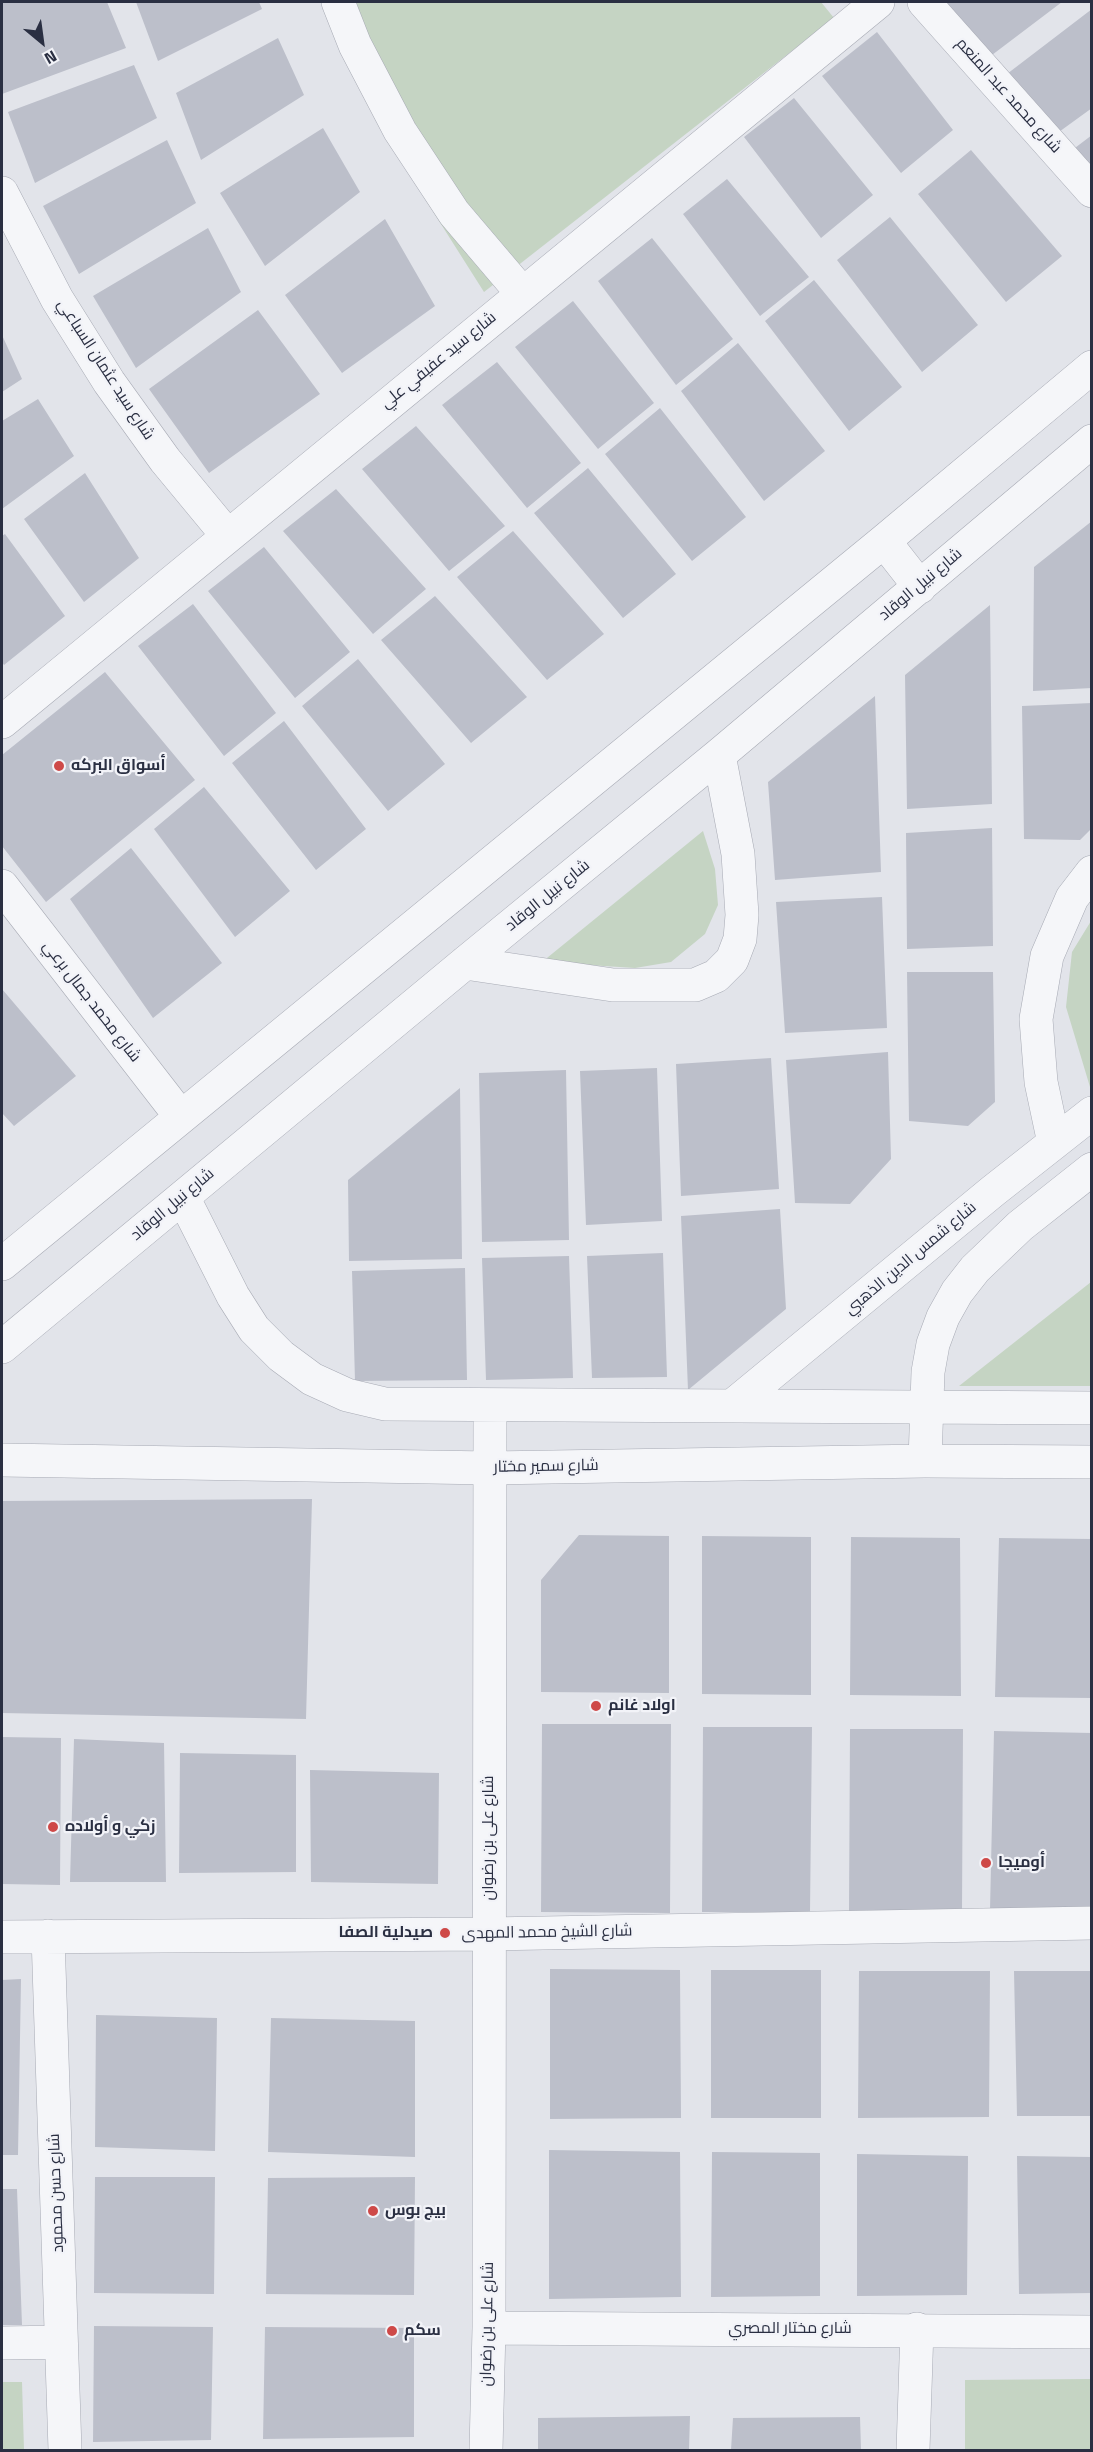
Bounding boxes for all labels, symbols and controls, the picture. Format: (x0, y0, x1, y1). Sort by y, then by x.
north arrow (12, 12, 72, 72)
street label: شارع محمد عبد المنعم (951, 34, 1065, 158)
text: N (40, 45, 61, 71)
street label: شارع سيد عثمان السباعي (52, 296, 158, 444)
street label: شارع سيد عفيفي علي (377, 309, 501, 413)
street label: شارع نبيل الوقاد (875, 545, 967, 625)
place label: أسواق البركه (71, 756, 165, 776)
marker: أسواق البركه (52, 759, 66, 773)
street label: شارع نبيل الوقاد (502, 856, 594, 936)
street label: شارع محمد جمال برعي (38, 938, 144, 1066)
street label: شارع نبيل الوقاد (127, 1165, 219, 1245)
street label: شارع شمس الدين الذهبي (841, 1198, 981, 1320)
street label: شارع سمير مختار (493, 1456, 599, 1478)
place label: اولاد غانم (608, 1696, 676, 1716)
marker: اولاد غانم (589, 1699, 603, 1713)
street label: شارع على بن رضوان (479, 1776, 499, 1900)
place label: زكي و أولاده (65, 1817, 155, 1837)
marker: زكي و أولاده (46, 1820, 60, 1834)
place label: أوميجا (998, 1853, 1045, 1873)
marker: أوميجا (979, 1856, 993, 1870)
street label: شارع الشيخ محمد المهدى (461, 1922, 633, 1944)
place label: صيدلية الصفا (339, 1923, 433, 1943)
marker: صيدلية الصفا (438, 1926, 452, 1940)
street label: شارع حسن محمود (45, 2133, 69, 2253)
place label: بيج بوس (385, 2201, 446, 2221)
marker: بيج بوس (366, 2204, 380, 2218)
street label: شارع على بن رضوان (477, 2261, 499, 2387)
street label: شارع مختار المصري (728, 2319, 852, 2339)
place label: سكم (404, 2321, 441, 2341)
marker: سكم (385, 2324, 399, 2338)

